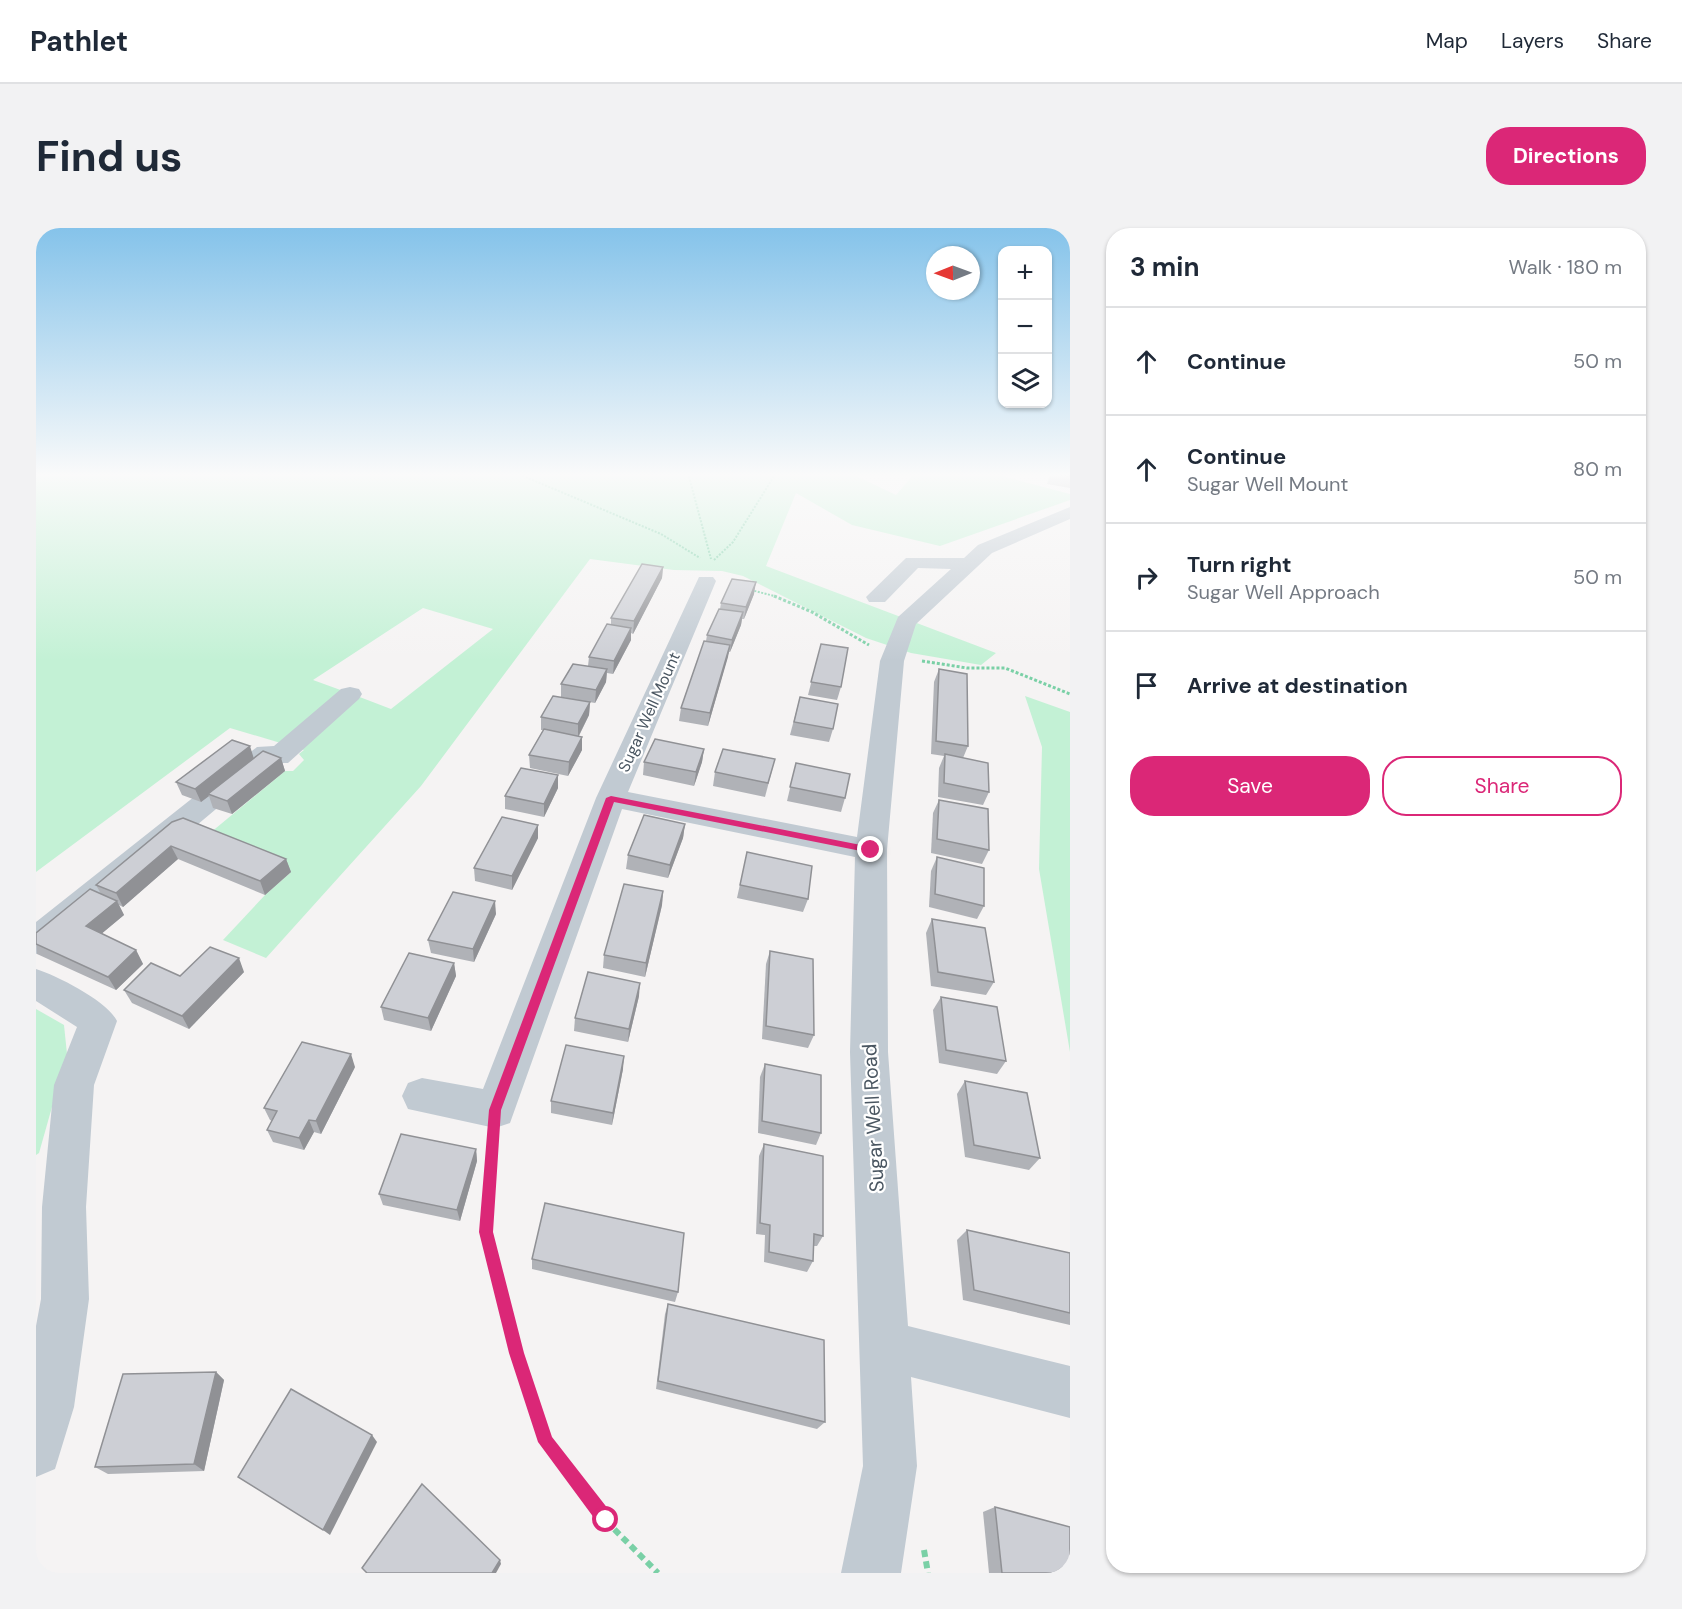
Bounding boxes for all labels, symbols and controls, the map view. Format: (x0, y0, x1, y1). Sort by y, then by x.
text: Pathlet (30, 23, 128, 60)
text: Map (1426, 27, 1468, 55)
text: Layers (1501, 27, 1564, 55)
text: Share (1597, 27, 1652, 55)
button: Directions (1486, 127, 1646, 185)
text: Find us (36, 129, 182, 184)
north arrow (926, 246, 980, 300)
map controls (998, 246, 1052, 408)
button: + (998, 246, 1052, 300)
text: 3 min (1130, 250, 1199, 284)
text: Walk · 180 m (1508, 254, 1622, 280)
button: − (998, 300, 1052, 354)
icon: ahead (1130, 345, 1163, 378)
text: Continue (1187, 347, 1286, 376)
text: 50 m (1573, 348, 1622, 374)
button: layers (998, 354, 1052, 408)
text: Continue (1187, 442, 1286, 471)
icon: ahead (1130, 453, 1163, 486)
text: 80 m (1573, 456, 1622, 482)
text: Sugar Well Mount (1187, 471, 1348, 497)
text: Turn right (1187, 550, 1292, 579)
icon: right (1130, 561, 1163, 594)
text: 50 m (1573, 564, 1622, 590)
text: Sugar Well Approach (1187, 579, 1380, 605)
street label: Sugar Well Mount (613, 649, 685, 775)
icon: arrive (1130, 669, 1163, 702)
text: Arrive at destination (1187, 671, 1408, 700)
button: Save (1130, 756, 1370, 816)
button: Share (1382, 756, 1622, 816)
route end (857, 836, 883, 862)
street label: Sugar Well Road (856, 1043, 890, 1193)
route start (592, 1506, 618, 1532)

